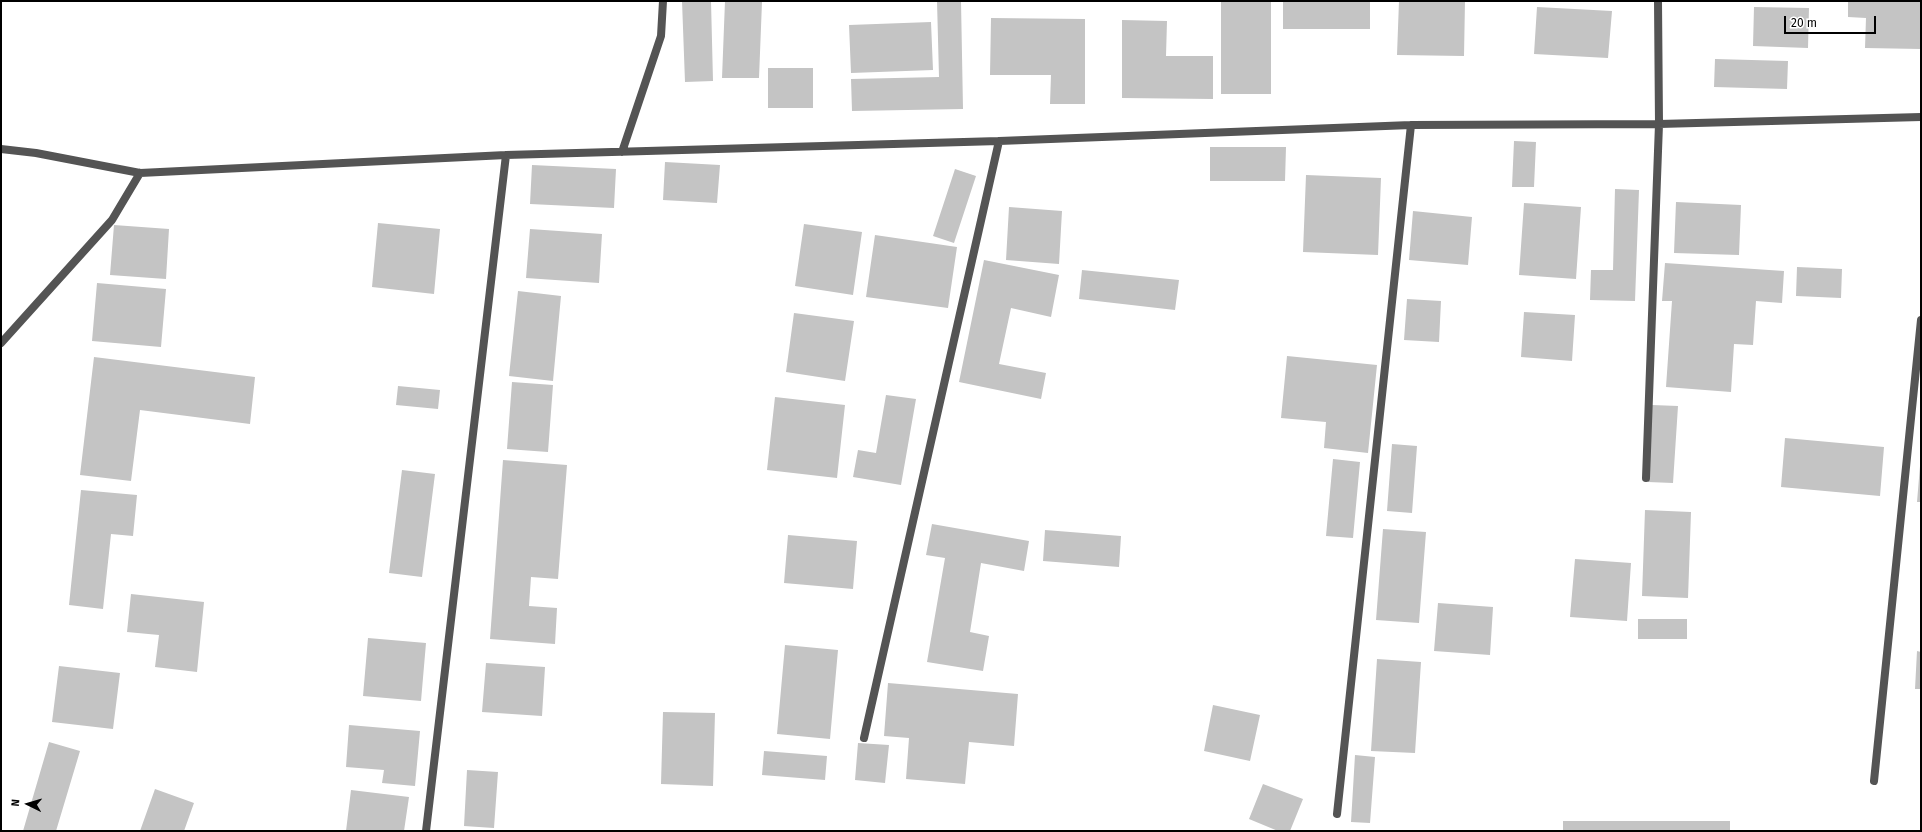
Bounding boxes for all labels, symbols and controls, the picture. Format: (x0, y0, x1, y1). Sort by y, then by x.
scale bar (1786, 8, 1878, 34)
text: 20 m (1791, 16, 1817, 30)
north arrow (8, 784, 48, 824)
text: N (9, 799, 22, 807)

